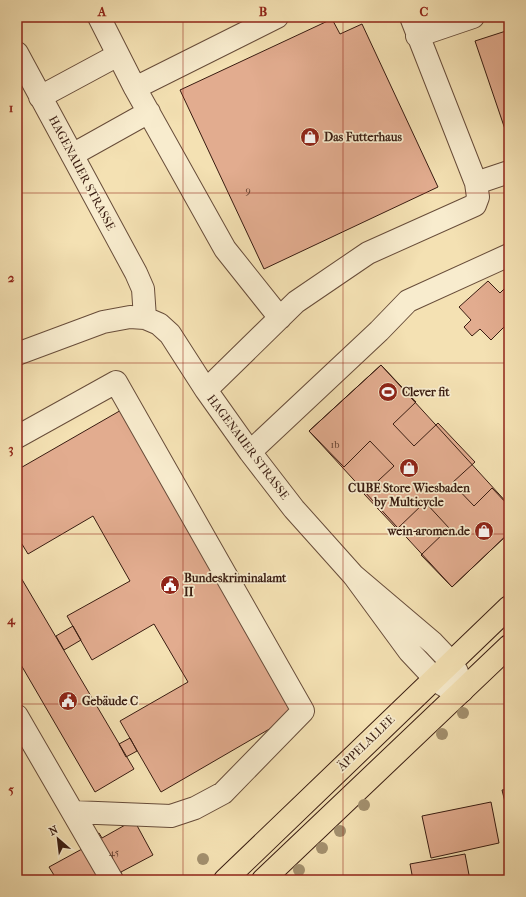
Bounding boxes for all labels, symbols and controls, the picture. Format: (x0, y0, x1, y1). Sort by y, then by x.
text: A (97, 4, 107, 19)
text: B (259, 4, 268, 19)
text: C (420, 4, 429, 19)
text: 1 (9, 100, 14, 115)
street label: HAGENAUER STRASSE (46, 113, 118, 233)
shop icon: Das Futterhaus (299, 126, 321, 148)
place label: Das Futterhaus (324, 130, 402, 144)
house number: 9 (245, 185, 251, 197)
text: 2 (8, 270, 15, 285)
sports icon: Clever fit (377, 381, 399, 403)
place label: Clever fit (402, 385, 450, 399)
street label: HAGENAUER STRASSE (204, 392, 292, 502)
house number: 1b (331, 439, 339, 451)
text: 3 (8, 441, 14, 457)
shop icon: CUBE Store Wiesbaden by Multicycle (398, 457, 420, 479)
place label: CUBE Store Wiesbaden by Multicycle (348, 481, 471, 510)
shop icon: wein-aromen.de (473, 520, 495, 542)
place label: wein-aromen.de (387, 524, 470, 538)
place label: Bundeskriminalamt II (184, 571, 287, 599)
public building icon: Bundeskriminalamt II (159, 574, 181, 596)
text: 4 (6, 612, 16, 628)
public building icon: Gebäude C (57, 690, 79, 712)
place label: Gebäude C (82, 694, 138, 708)
street label: ÄPPELALLEE (333, 712, 397, 774)
text: 5 (8, 782, 14, 797)
north arrow (38, 819, 78, 859)
text: N (47, 823, 61, 838)
house number: 45 (109, 847, 119, 859)

